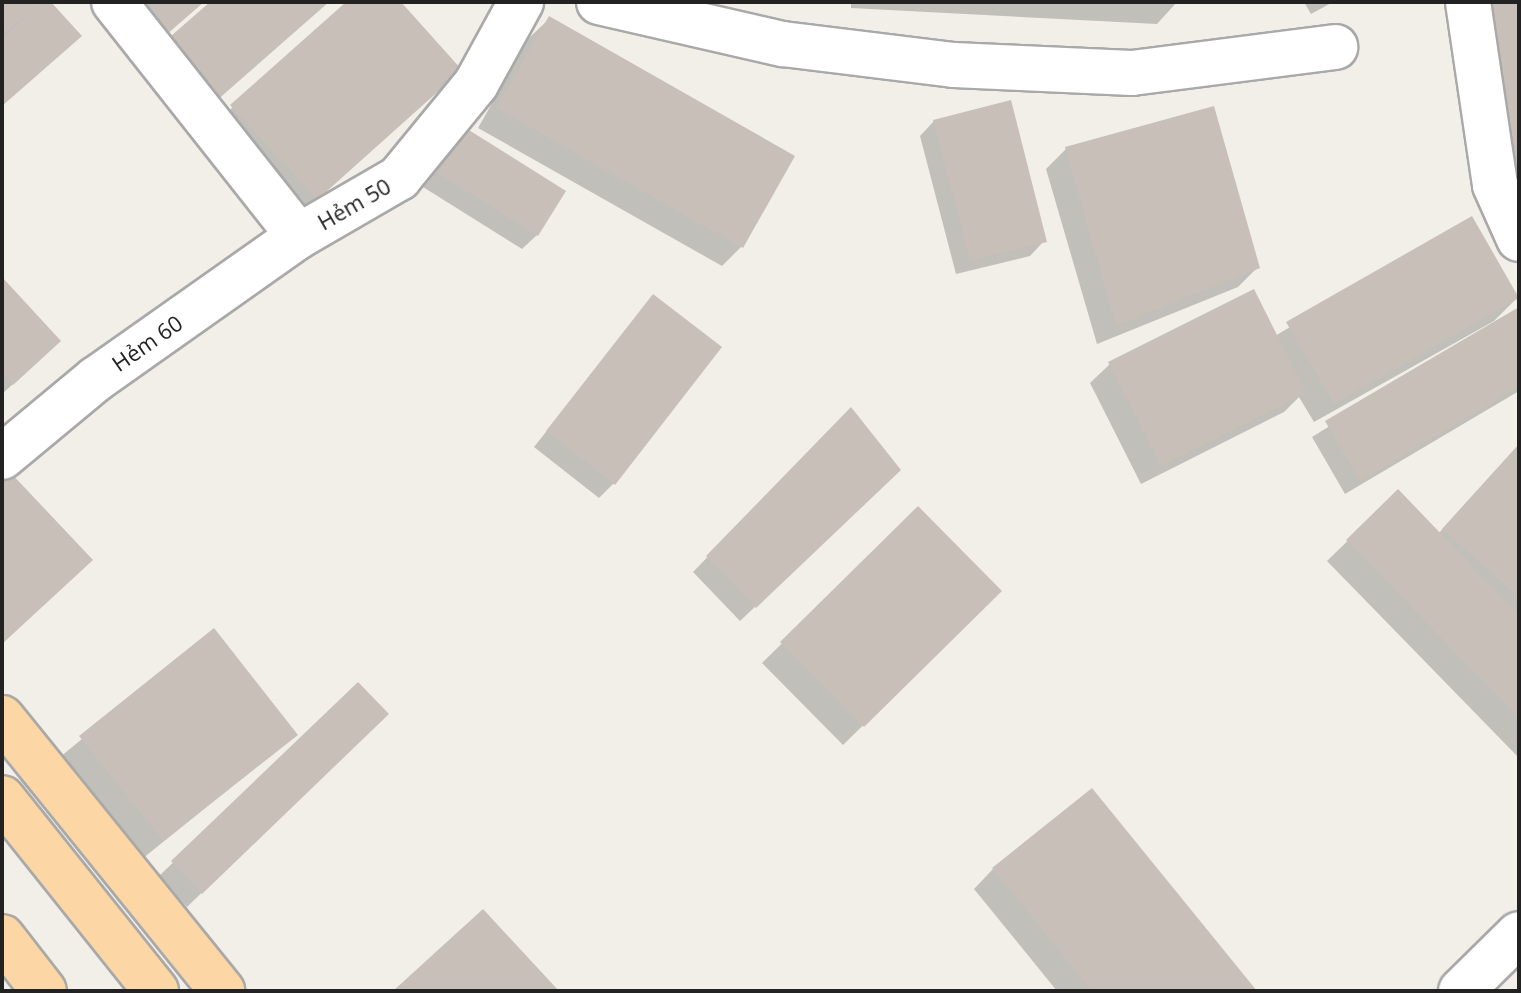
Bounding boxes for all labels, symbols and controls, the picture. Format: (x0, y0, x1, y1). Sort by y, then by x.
street label: Hẻm 50 (313, 173, 395, 235)
street label: Hẻm 60 (107, 309, 187, 377)

